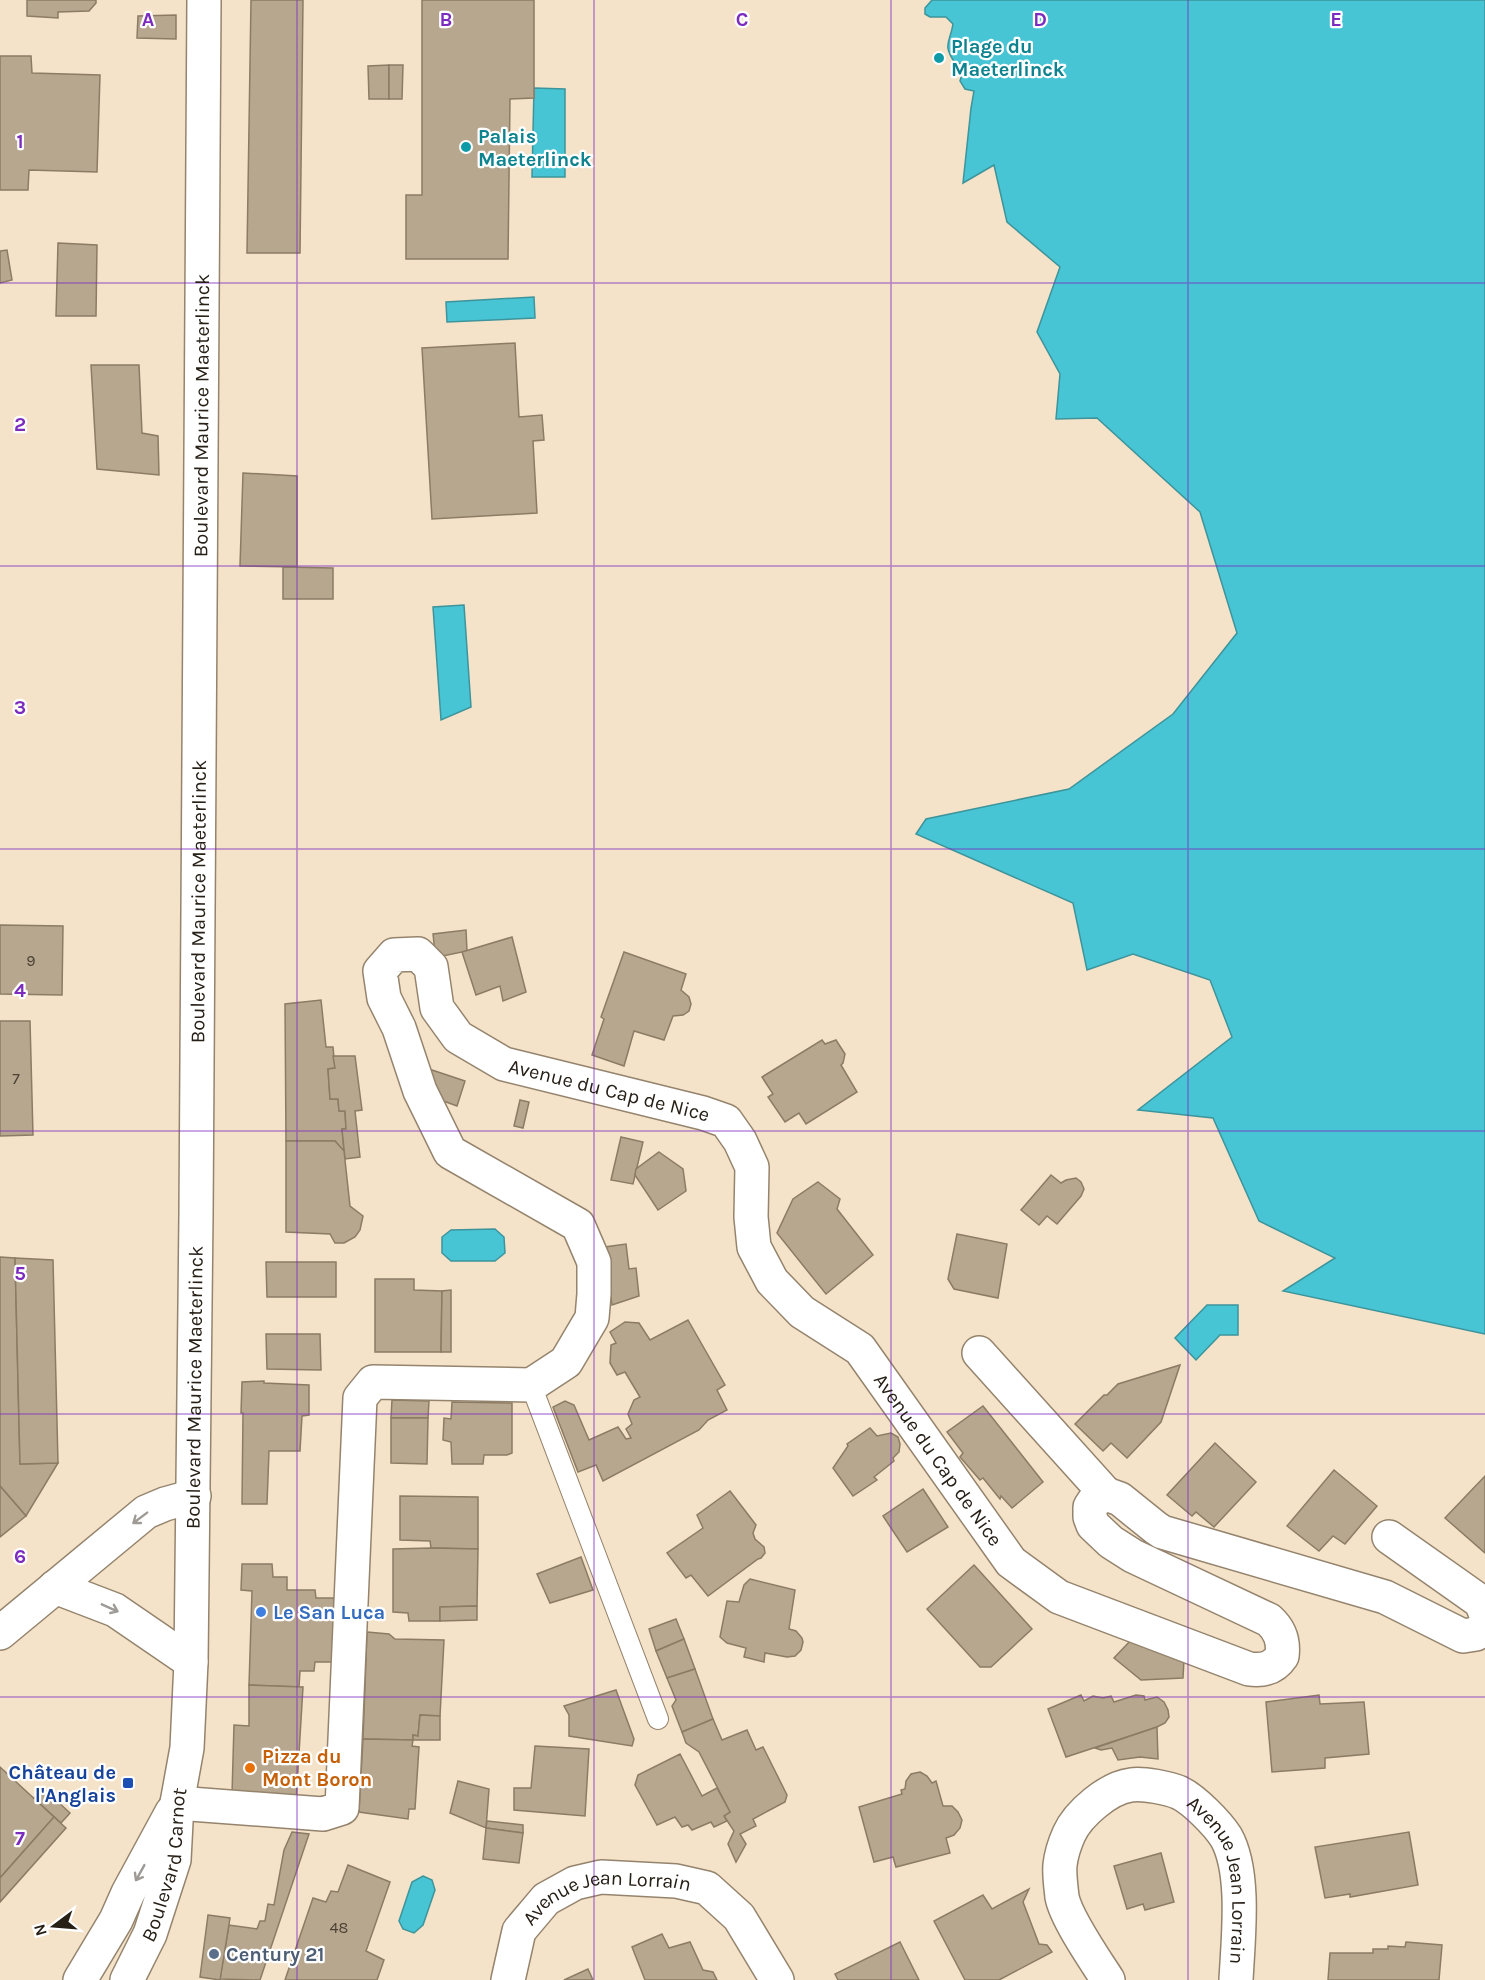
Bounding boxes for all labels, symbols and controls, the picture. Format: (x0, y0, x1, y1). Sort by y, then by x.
text: A (142, 8, 155, 31)
text: B (440, 8, 452, 31)
text: C (736, 8, 748, 31)
text: D (1033, 8, 1047, 31)
text: E (1330, 8, 1342, 31)
place label: Plage du Maeterlinck (951, 35, 1065, 81)
marker: Plage du Maeterlinck (932, 51, 946, 65)
place label: Palais Maeterlinck (478, 125, 592, 171)
text: 1 (16, 130, 24, 153)
marker: Palais Maeterlinck (459, 140, 473, 154)
street label: Boulevard Maurice Maeterlinck (189, 274, 214, 557)
text: 2 (14, 413, 26, 436)
text: 3 (14, 696, 26, 719)
street label: Boulevard Maurice Maeterlinck (186, 759, 211, 1043)
house number: 9 (26, 951, 36, 970)
text: 4 (14, 979, 26, 1002)
street label: Avenue du Cap de Nice (506, 1055, 713, 1127)
house number: 7 (12, 1069, 20, 1088)
street label: Boulevard Maurice Maeterlinck (181, 1245, 208, 1529)
text: 5 (14, 1262, 26, 1285)
street label: Avenue du Cap de Nice (869, 1369, 1007, 1551)
one-way arrow (132, 1511, 148, 1524)
text: 6 (14, 1545, 26, 1568)
place label: Le San Luca (273, 1601, 385, 1624)
one-way arrow (100, 1603, 118, 1615)
marker: Le San Luca (254, 1605, 268, 1619)
place label: Pizza du Mont Boron (262, 1745, 372, 1791)
place label: Château de l'Anglais (9, 1761, 116, 1807)
marker: Pizza du Mont Boron (243, 1761, 257, 1775)
marker: Château de l'Anglais (121, 1776, 135, 1790)
street label: Boulevard Carnot (137, 1785, 192, 1946)
street label: Avenue Jean Lorrain (1183, 1791, 1250, 1965)
text: 7 (15, 1827, 25, 1850)
one-way arrow (134, 1864, 146, 1881)
street label: Avenue Jean Lorrain (518, 1866, 693, 1930)
north arrow (24, 1896, 84, 1956)
house number: 48 (330, 1918, 348, 1937)
text: N (29, 1922, 51, 1938)
place label: Century 21 (226, 1943, 324, 1966)
marker: Century 21 (207, 1947, 221, 1961)

